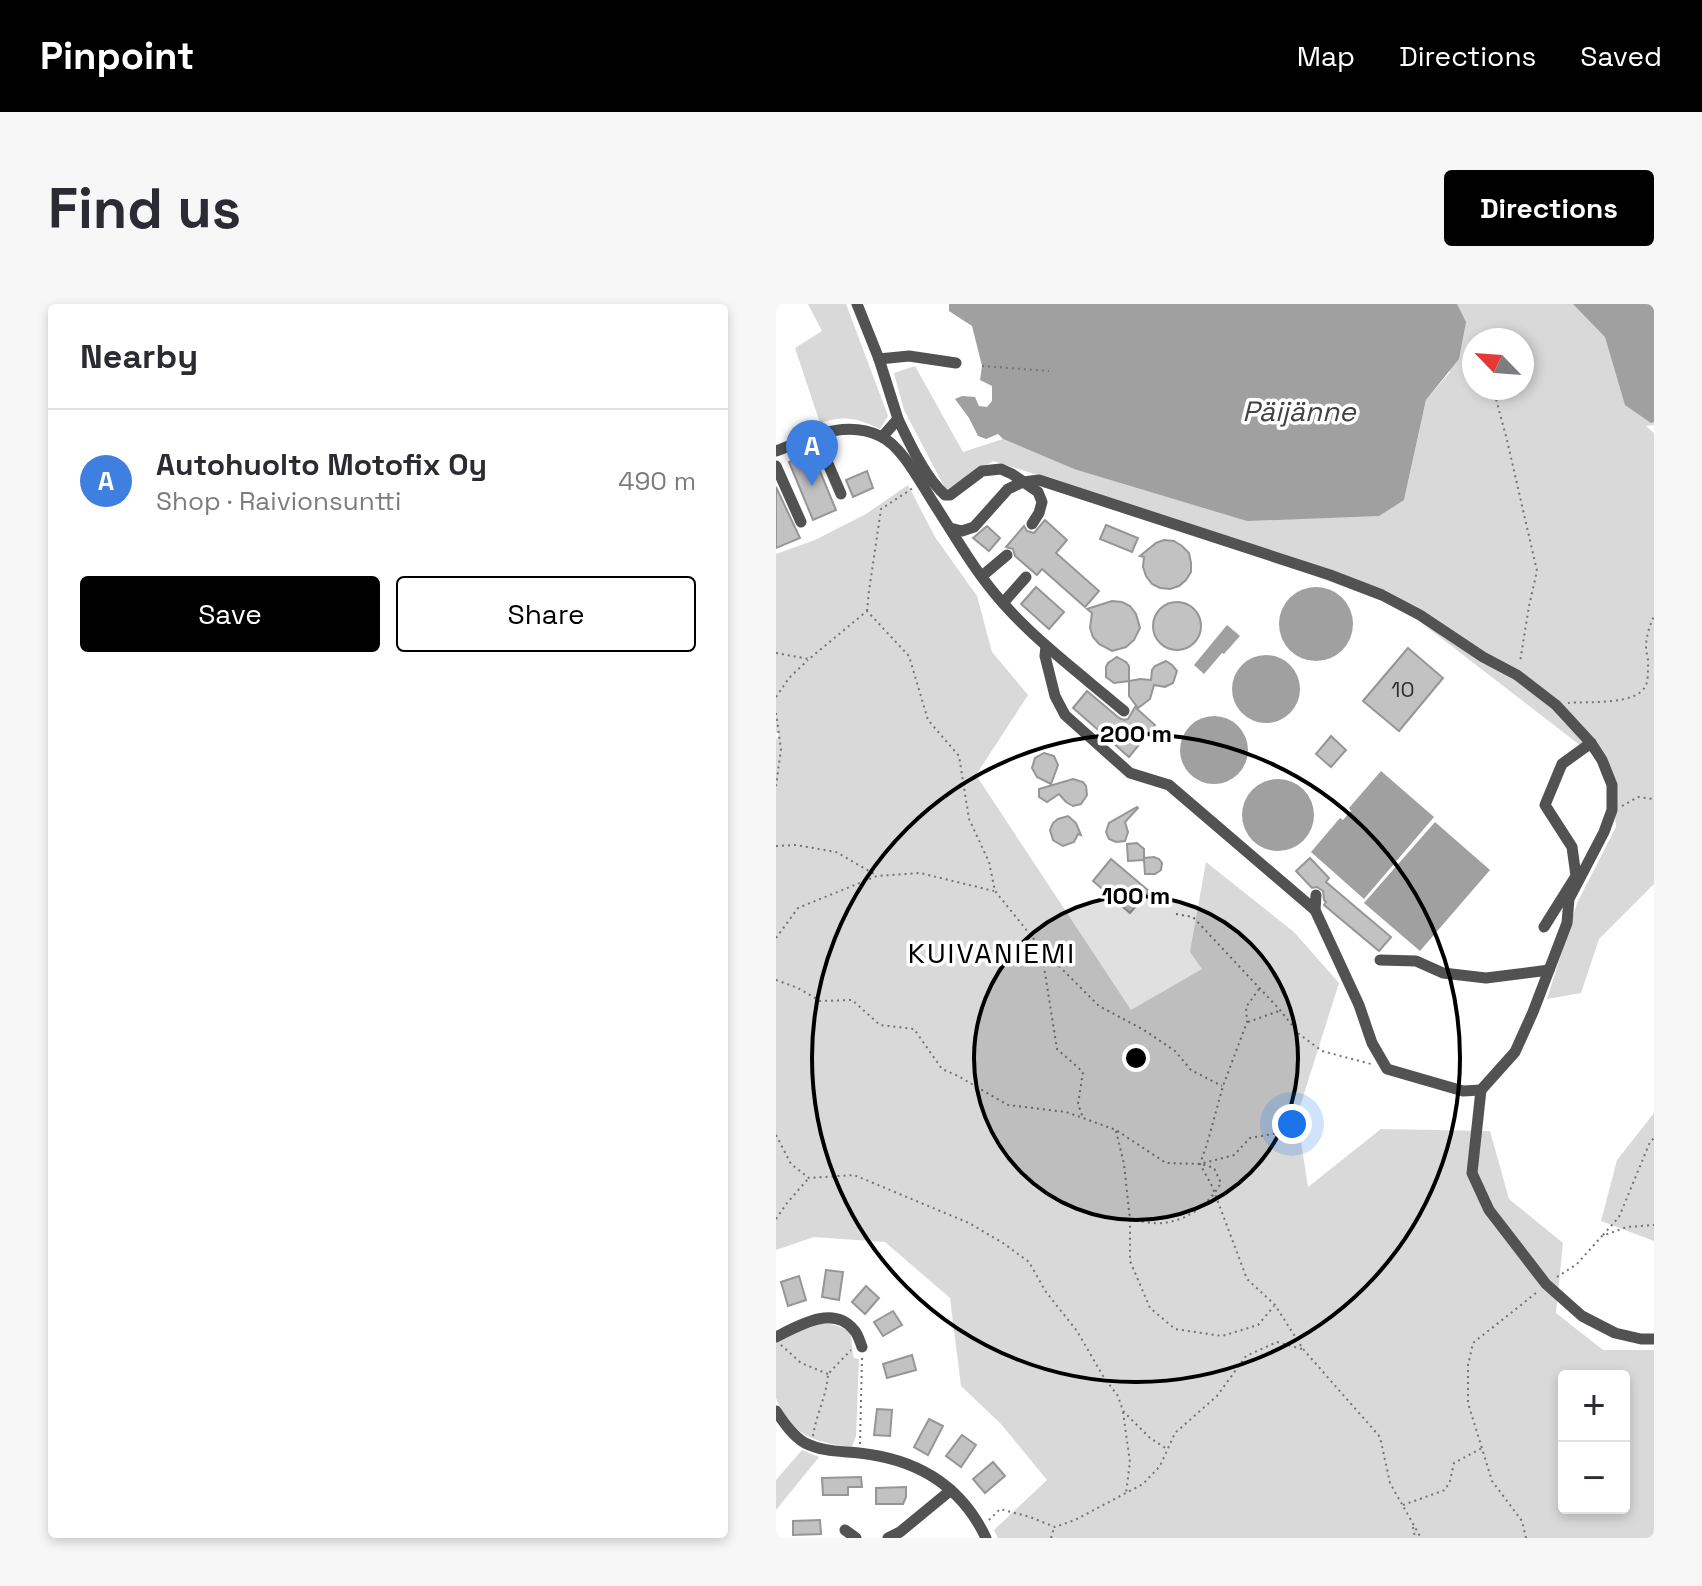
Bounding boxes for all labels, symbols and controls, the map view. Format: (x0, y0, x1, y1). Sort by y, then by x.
text: Pinpoint (40, 32, 194, 80)
text: Map (1297, 38, 1355, 74)
text: Directions (1399, 38, 1536, 74)
text: Saved (1580, 38, 1662, 74)
button: Directions (1444, 170, 1654, 246)
text: Find us (48, 173, 241, 244)
north arrow (1462, 328, 1534, 400)
text: Nearby (80, 335, 198, 378)
water label: Päijänne (1242, 393, 1357, 429)
pin: A (786, 420, 838, 486)
text: Autohuolto Motofix Oy (156, 445, 487, 484)
text: A (98, 464, 114, 498)
text: 490 m (618, 464, 696, 498)
text: Shop · Raivionsuntti (156, 484, 401, 518)
button: Save (80, 576, 380, 652)
button: Share (396, 576, 696, 652)
house number: 10 (1391, 675, 1415, 703)
text: 200 m (1100, 718, 1172, 749)
text: 100 m (1102, 880, 1170, 911)
district label: KUIVANIEMI (908, 935, 1076, 971)
centre of rings (1122, 1044, 1150, 1072)
your location (1272, 1104, 1312, 1144)
map controls (1558, 1370, 1630, 1514)
button: + (1558, 1370, 1630, 1442)
button: − (1558, 1442, 1630, 1514)

